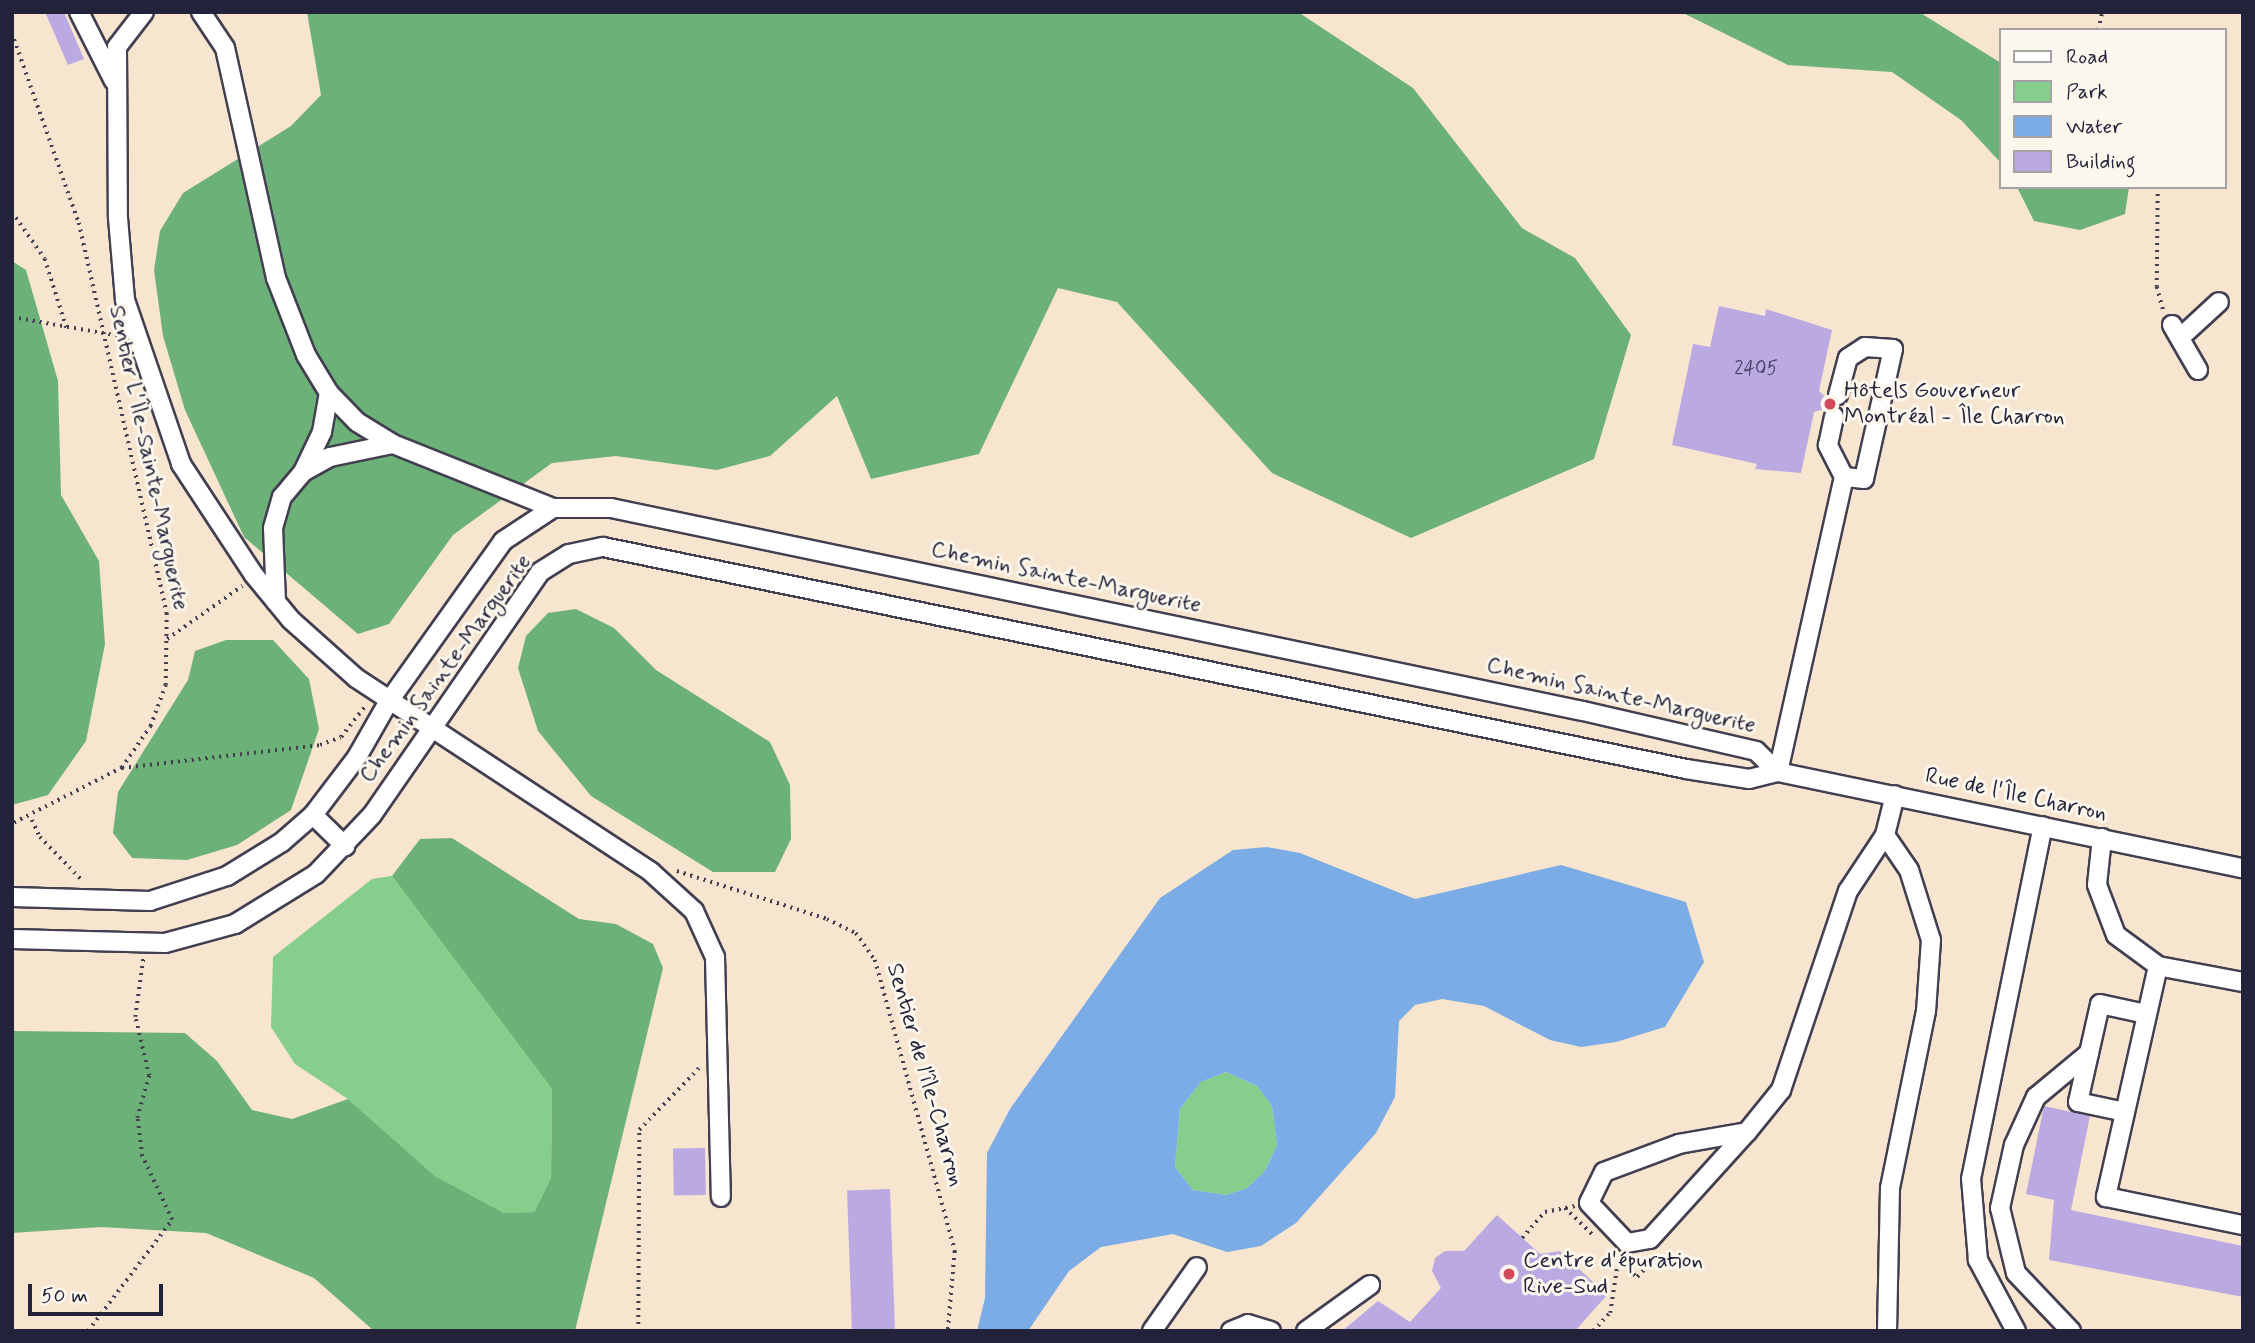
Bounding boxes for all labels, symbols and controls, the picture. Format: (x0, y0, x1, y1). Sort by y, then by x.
legend (2000, 28, 2227, 189)
text: Road (2066, 43, 2108, 71)
text: Park (2066, 78, 2108, 106)
text: Water (2066, 113, 2122, 141)
text: Building (2066, 148, 2136, 176)
street label: Sentier L'Île-Sainte-Marguerite (102, 302, 194, 614)
house number: 2405 (1734, 358, 1778, 380)
place label: Hôtels Gouverneur Montréal - Île Charron (1844, 377, 2071, 431)
marker: Hôtels Gouverneur Montréal - Île Charron (1822, 396, 1838, 412)
street label: Chemin Sainte-Marguerite (933, 537, 1199, 619)
street label: Chemin Sainte-Marguerite (356, 553, 536, 785)
street label: Chemin Sainte-Marguerite (1488, 653, 1754, 739)
street label: Rue de l'Île Charron (1919, 762, 2113, 828)
street label: Sentier de l'île-Charron (880, 960, 970, 1190)
place label: Centre d'épuration Rive-Sud (1523, 1247, 1702, 1301)
marker: Centre d'épuration Rive-Sud (1501, 1266, 1517, 1282)
scale bar (32, 1270, 166, 1314)
text: 50 m (41, 1282, 88, 1310)

